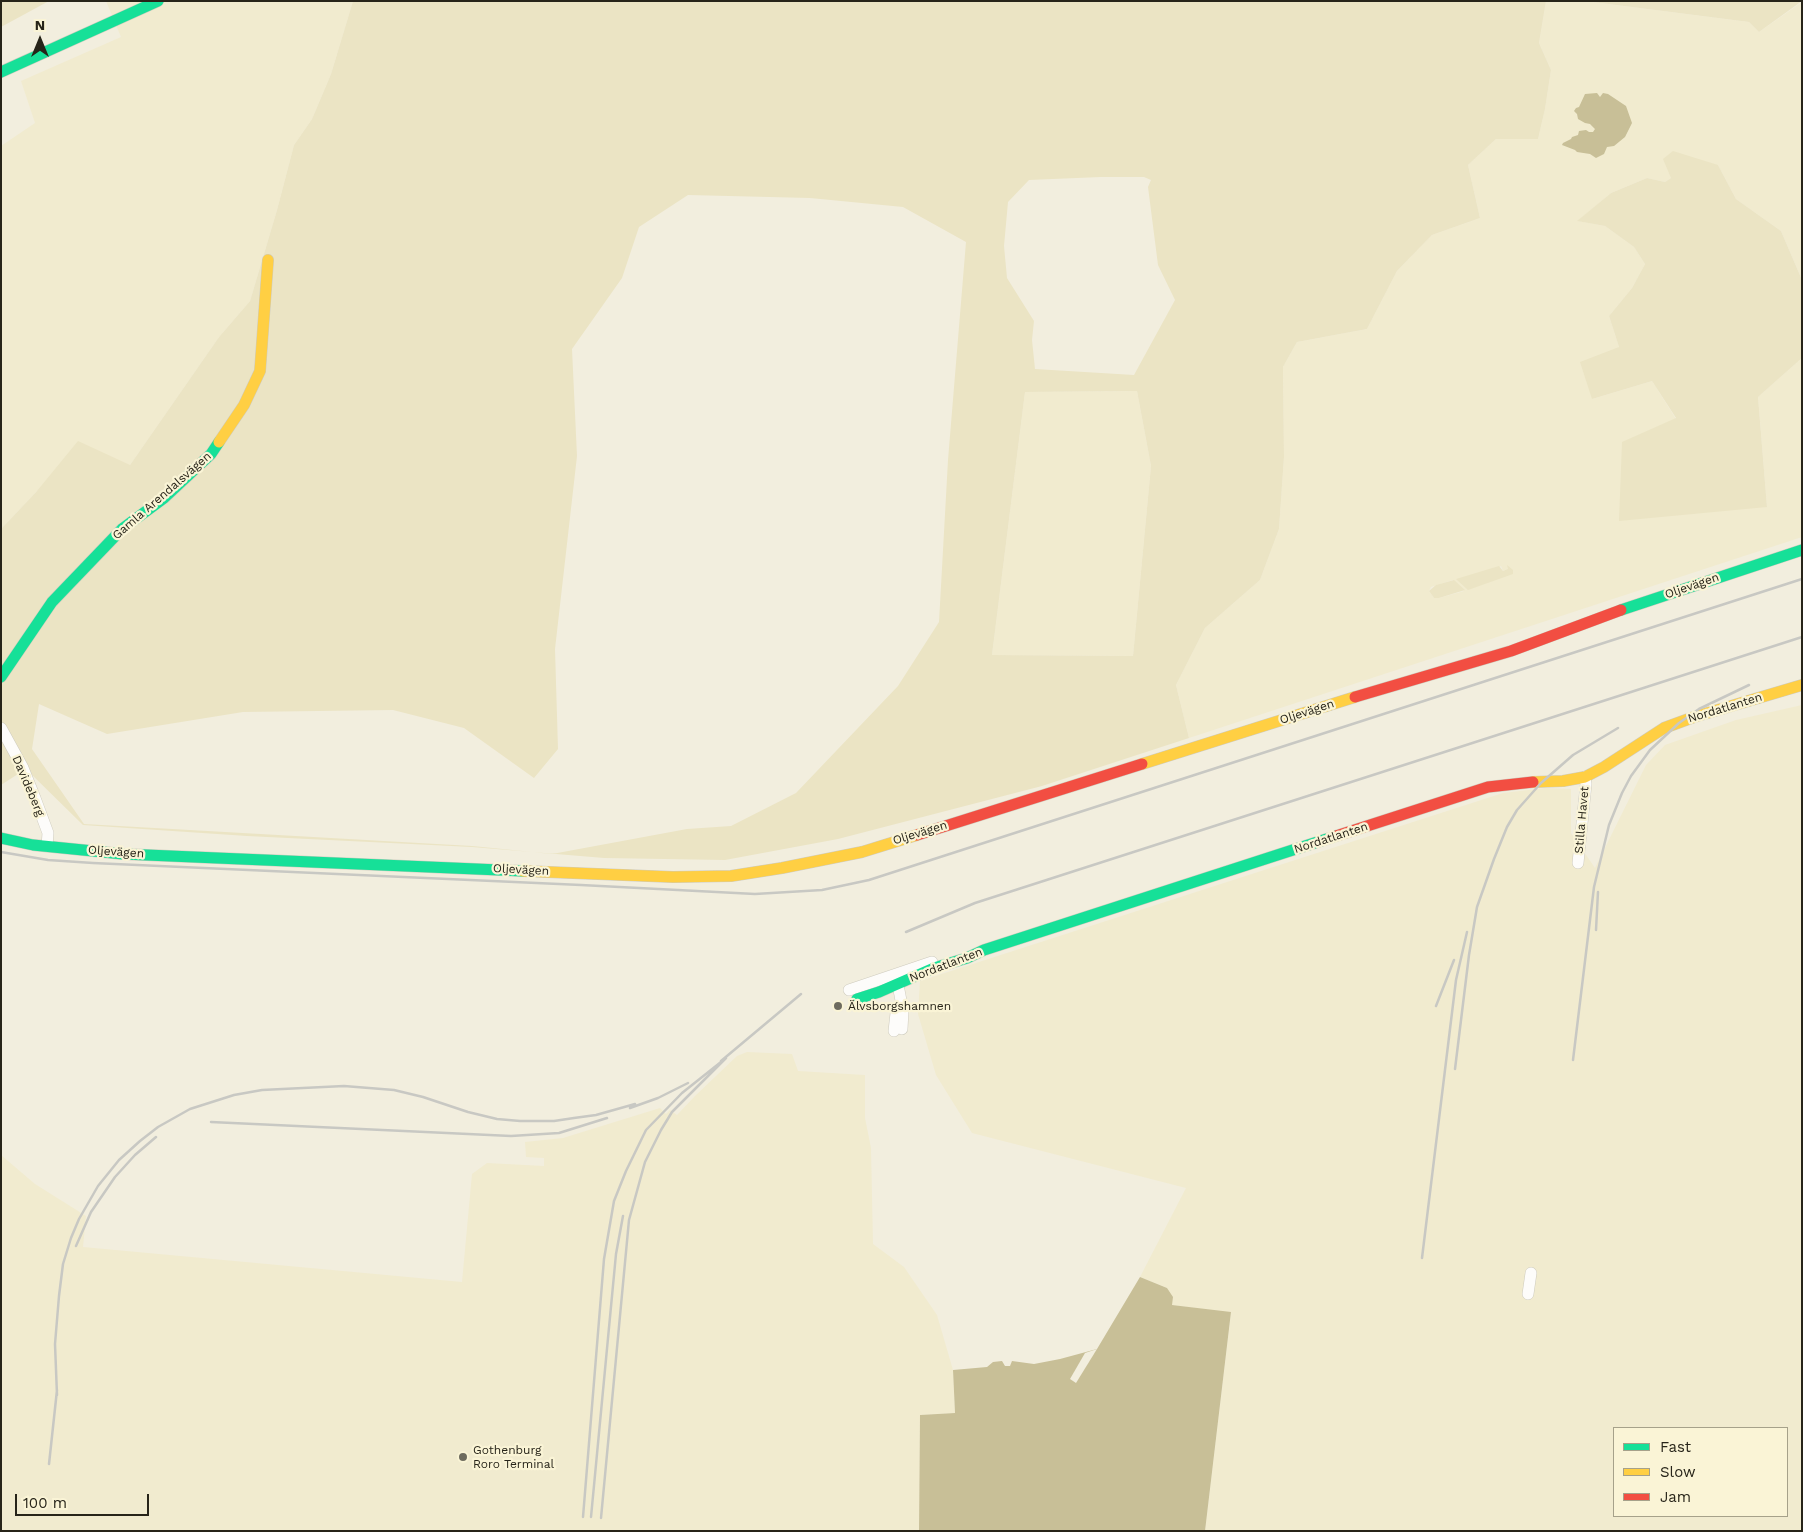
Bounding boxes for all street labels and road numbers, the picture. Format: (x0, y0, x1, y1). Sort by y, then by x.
street label: Gamla Arendalsvägen (110, 449, 214, 543)
street label: Oljevägen (1663, 570, 1721, 602)
street label: Nordatlanten (1686, 690, 1764, 726)
street label: Oljevägen (1278, 696, 1336, 728)
street label: Davideberg (9, 753, 47, 819)
street label: Stilla Havet (1572, 786, 1592, 854)
street label: Oljevägen (891, 818, 949, 848)
street label: Nordatlanten (1292, 819, 1370, 857)
street label: Oljevägen (87, 843, 145, 861)
street label: Oljevägen (493, 861, 549, 879)
street label: Nordatlanten (908, 944, 984, 986)

